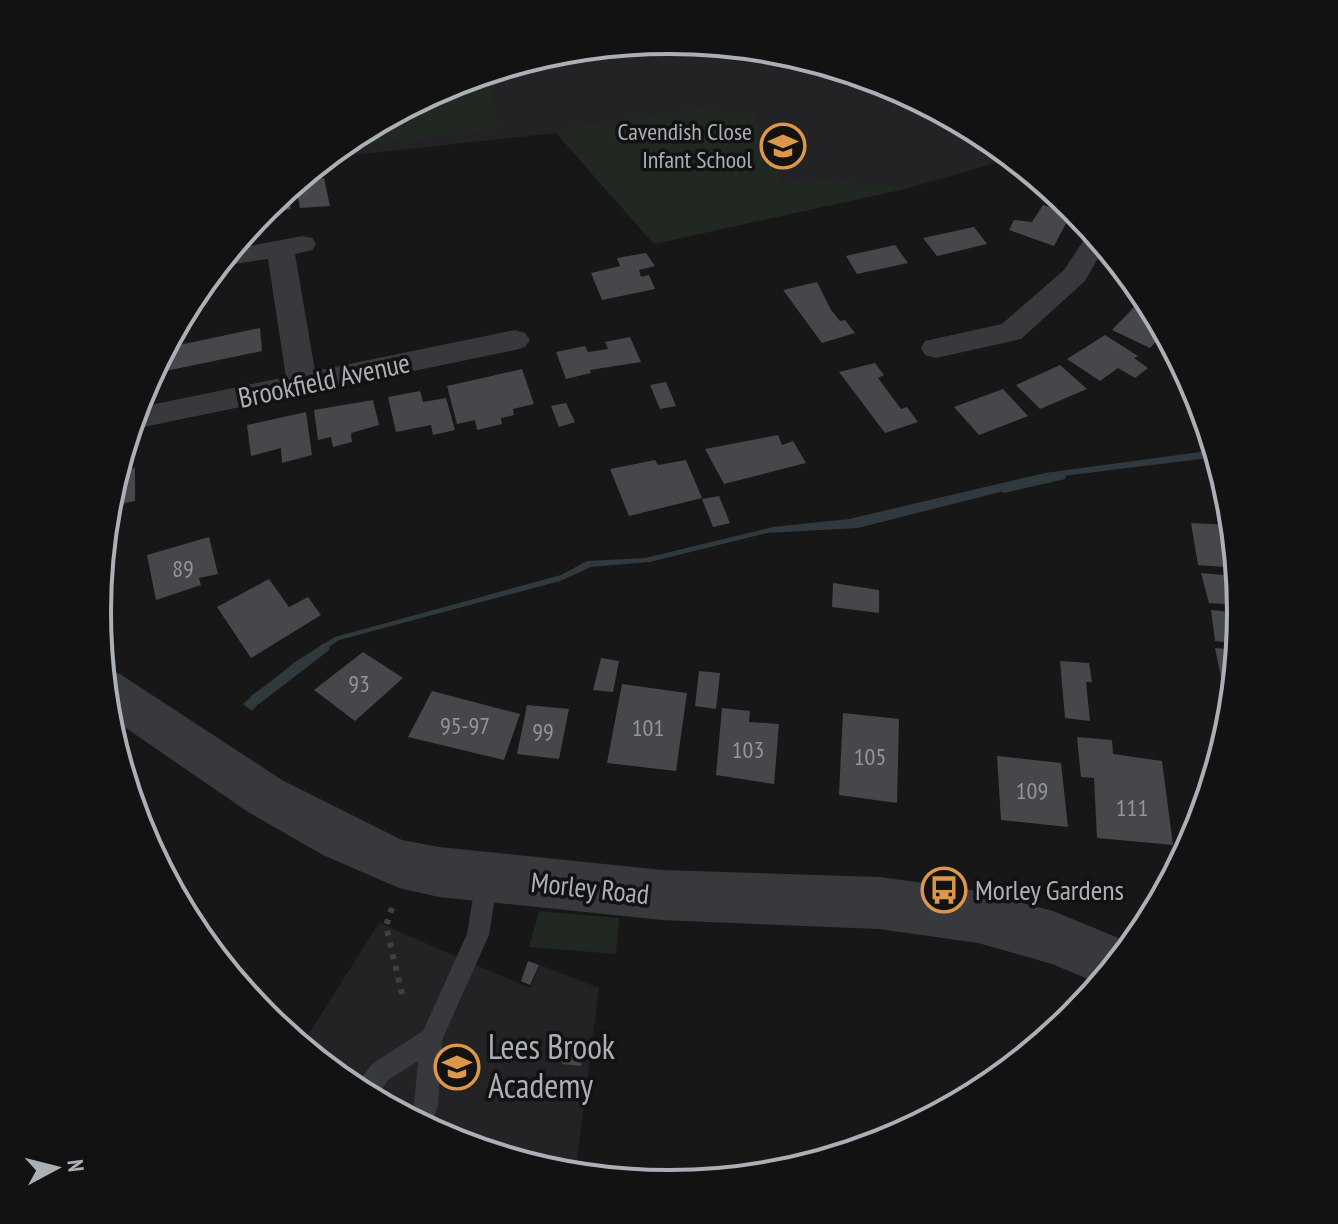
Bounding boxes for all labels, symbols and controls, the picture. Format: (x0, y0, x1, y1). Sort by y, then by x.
place label: Cavendish Close Infant School (618, 116, 752, 175)
school or university icon: Cavendish Close Infant School (759, 122, 807, 170)
street label: Brookfield Avenue (235, 343, 413, 416)
house number: 89 (172, 553, 194, 584)
house number: 93 (348, 668, 370, 699)
house number: 95-97 (440, 710, 490, 741)
house number: 101 (632, 712, 664, 743)
house number: 99 (532, 716, 554, 747)
house number: 103 (732, 734, 764, 765)
house number: 105 (854, 741, 886, 772)
house number: 109 (1016, 775, 1048, 806)
house number: 111 (1116, 792, 1148, 823)
street label: Morley Road (529, 863, 651, 912)
bus stop icon: Morley Gardens (920, 866, 968, 914)
place label: Morley Gardens (975, 871, 1124, 908)
place label: Lees Brook Academy (488, 1024, 615, 1107)
school or university icon: Lees Brook Academy (433, 1043, 481, 1091)
north arrow (16, 1128, 96, 1208)
text: N (61, 1158, 90, 1173)

